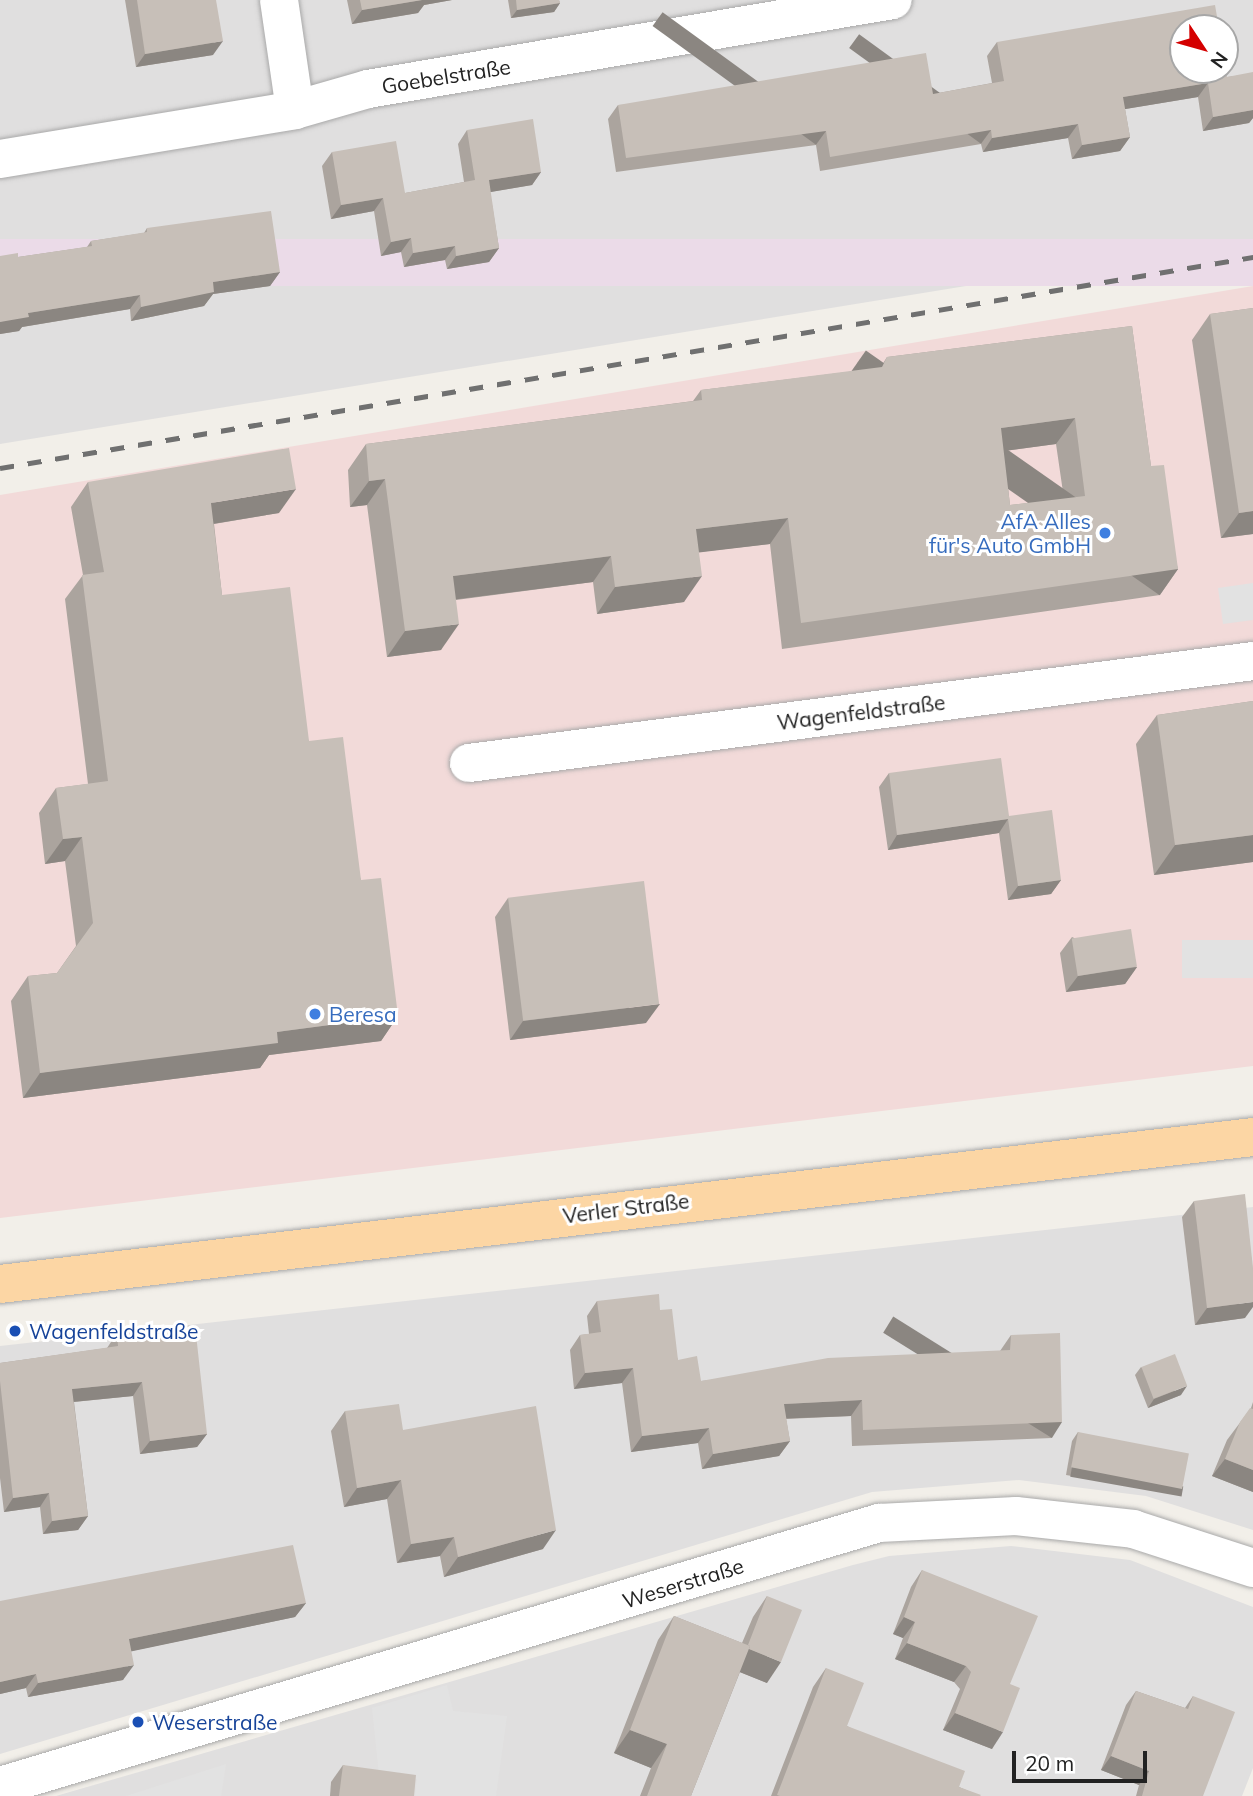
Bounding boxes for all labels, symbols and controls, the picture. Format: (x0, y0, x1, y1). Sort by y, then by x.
north arrow (1169, 14, 1239, 84)
text: N (1205, 47, 1233, 73)
street label: Goebelstraße (380, 53, 512, 99)
place label: AfA Alles für's Auto GmbH (929, 508, 1091, 558)
marker: AfA Alles für's Auto GmbH (1097, 525, 1113, 541)
street label: Wagenfeldstraße (775, 689, 947, 735)
place label: Beresa (329, 1001, 397, 1027)
marker: Beresa (307, 1006, 323, 1022)
street label: Verler Straße (561, 1188, 691, 1228)
place label: Wagenfeldstraße (29, 1318, 198, 1344)
marker: Wagenfeldstraße (7, 1323, 23, 1339)
street label: Weserstraße (619, 1553, 747, 1613)
place label: Weserstraße (152, 1709, 277, 1735)
marker: Weserstraße (130, 1714, 146, 1730)
scale bar (1015, 1736, 1150, 1780)
text: 20 m (1025, 1750, 1074, 1776)

